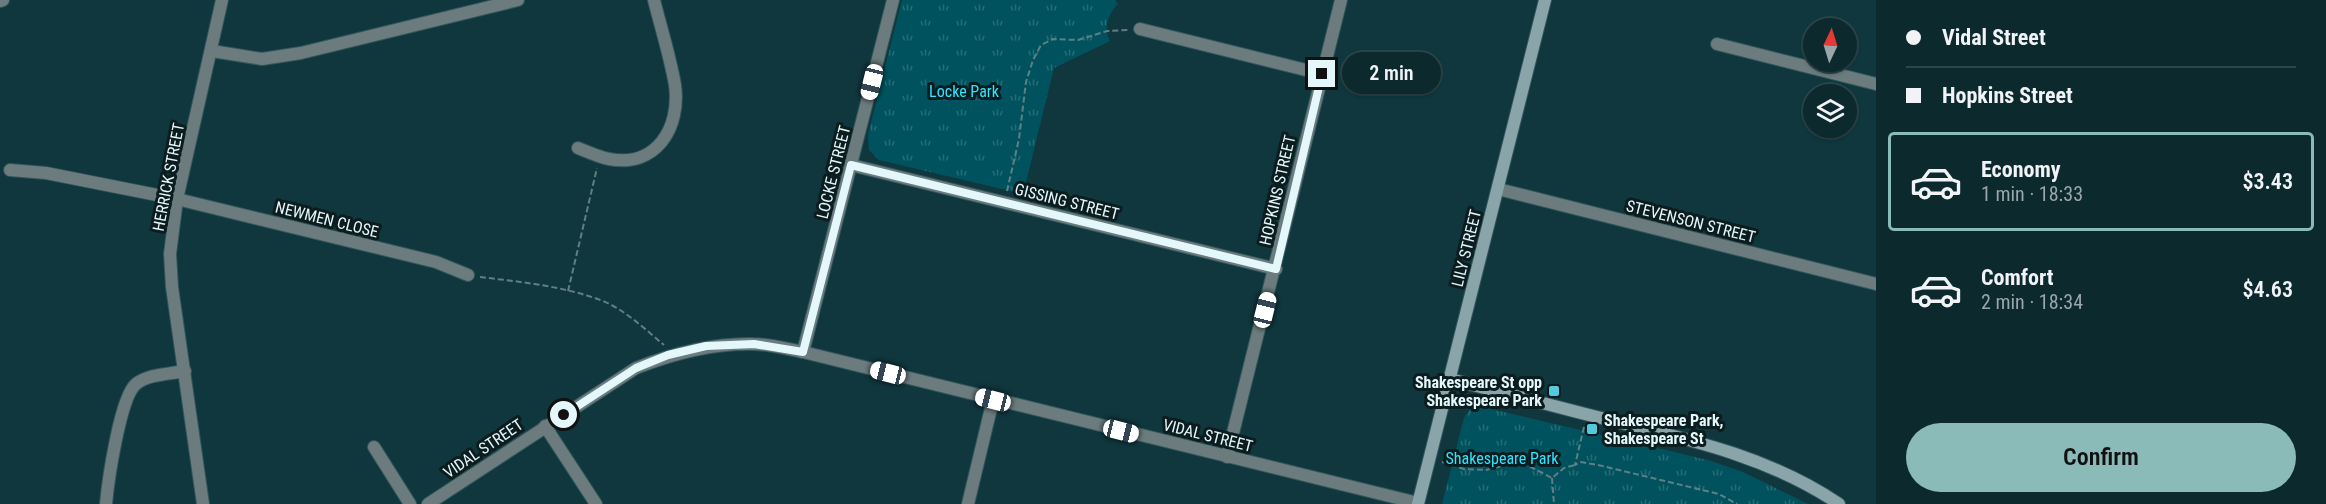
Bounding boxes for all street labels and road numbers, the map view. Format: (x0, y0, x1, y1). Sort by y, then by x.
street label: HERRICK STREET (149, 121, 188, 233)
street label: LOCKE STREET (813, 123, 854, 221)
street label: HOPKINS STREET (1256, 133, 1299, 247)
street label: GISSING STREET (1013, 179, 1121, 224)
street label: STEVENSON STREET (1624, 196, 1757, 247)
street label: NEWMEN CLOSE (273, 197, 381, 242)
street label: LILY STREET (1448, 208, 1485, 289)
street label: VIDAL STREET (440, 415, 527, 482)
street label: VIDAL STREET (1161, 415, 1255, 456)

